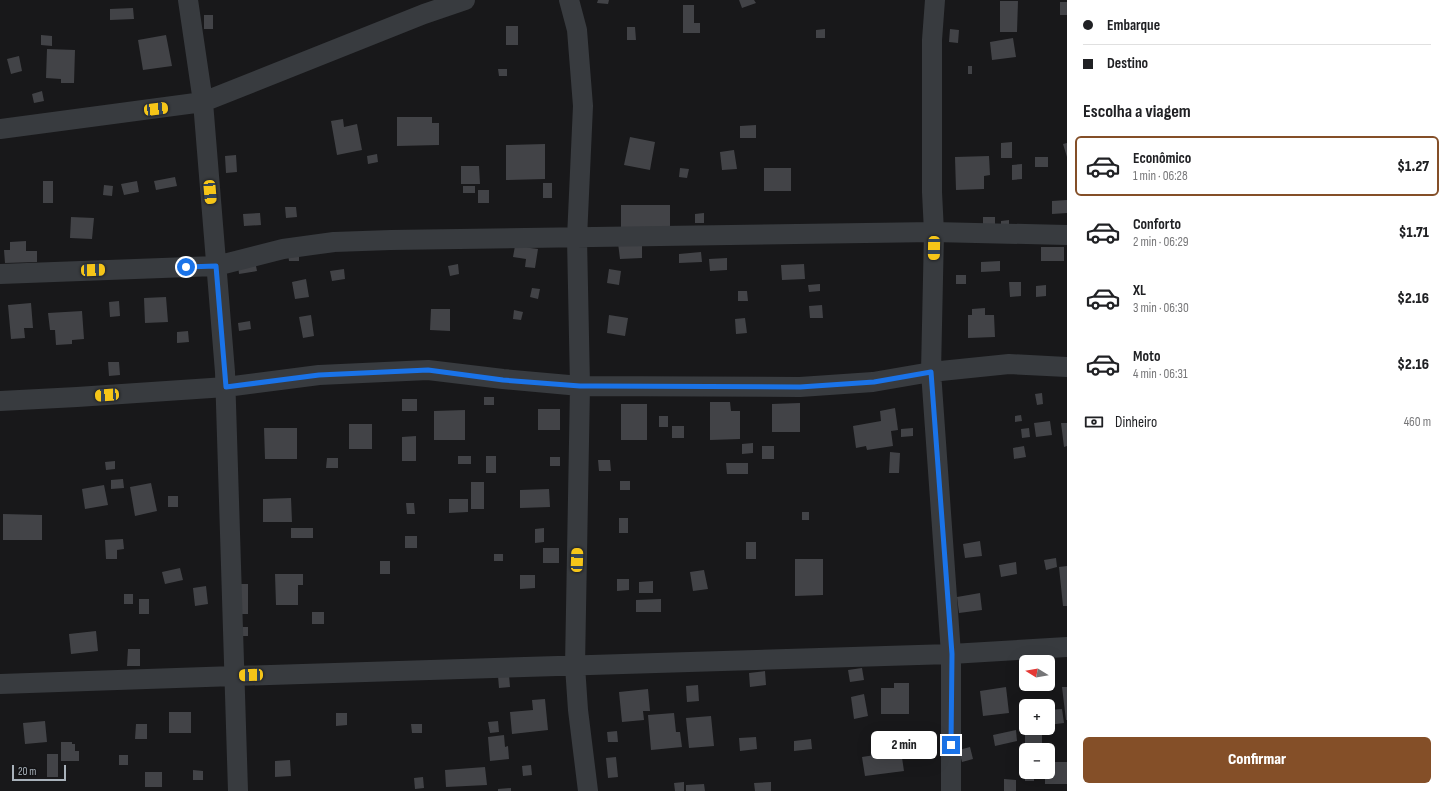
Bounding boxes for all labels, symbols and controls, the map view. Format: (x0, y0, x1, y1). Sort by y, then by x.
text: Embarque (1107, 16, 1160, 35)
text: Destino (1107, 54, 1148, 73)
text: Escolha a viagem (1083, 101, 1191, 122)
car (143, 102, 169, 116)
icon: car (1085, 148, 1121, 184)
text: Econômico (1133, 149, 1191, 168)
text: $1.27 (1397, 157, 1429, 176)
text: 1 min · 06:28 (1133, 168, 1188, 184)
car (203, 180, 217, 204)
icon: car (1085, 214, 1121, 250)
text: Conforto (1133, 215, 1181, 234)
text: $1.71 (1399, 223, 1429, 242)
text: 2 min · 06:29 (1133, 234, 1189, 250)
car (928, 236, 940, 260)
route start (177, 258, 195, 276)
car (81, 264, 105, 276)
icon: car (1085, 280, 1121, 316)
text: XL (1133, 281, 1146, 300)
text: $2.16 (1397, 289, 1429, 308)
text: 3 min · 06:30 (1133, 300, 1189, 316)
icon: car (1085, 346, 1121, 382)
text: Moto (1133, 347, 1160, 366)
text: $2.16 (1397, 355, 1429, 374)
text: 4 min · 06:31 (1133, 366, 1188, 382)
car (95, 388, 119, 402)
icon: cash (1083, 411, 1105, 433)
text: Dinheiro (1115, 413, 1157, 432)
text: 460 m (1404, 414, 1431, 430)
car (571, 548, 583, 572)
north arrow (1019, 655, 1055, 691)
map controls (1019, 655, 1055, 779)
car (239, 669, 263, 681)
button: + (1019, 699, 1055, 735)
callout: 2 min (871, 731, 937, 759)
route end (942, 736, 960, 754)
text: 2 min (891, 737, 917, 753)
button: Confirmar (1083, 737, 1431, 783)
button: − (1019, 743, 1055, 779)
scale bar (12, 763, 66, 782)
text: 20 m (18, 765, 36, 778)

